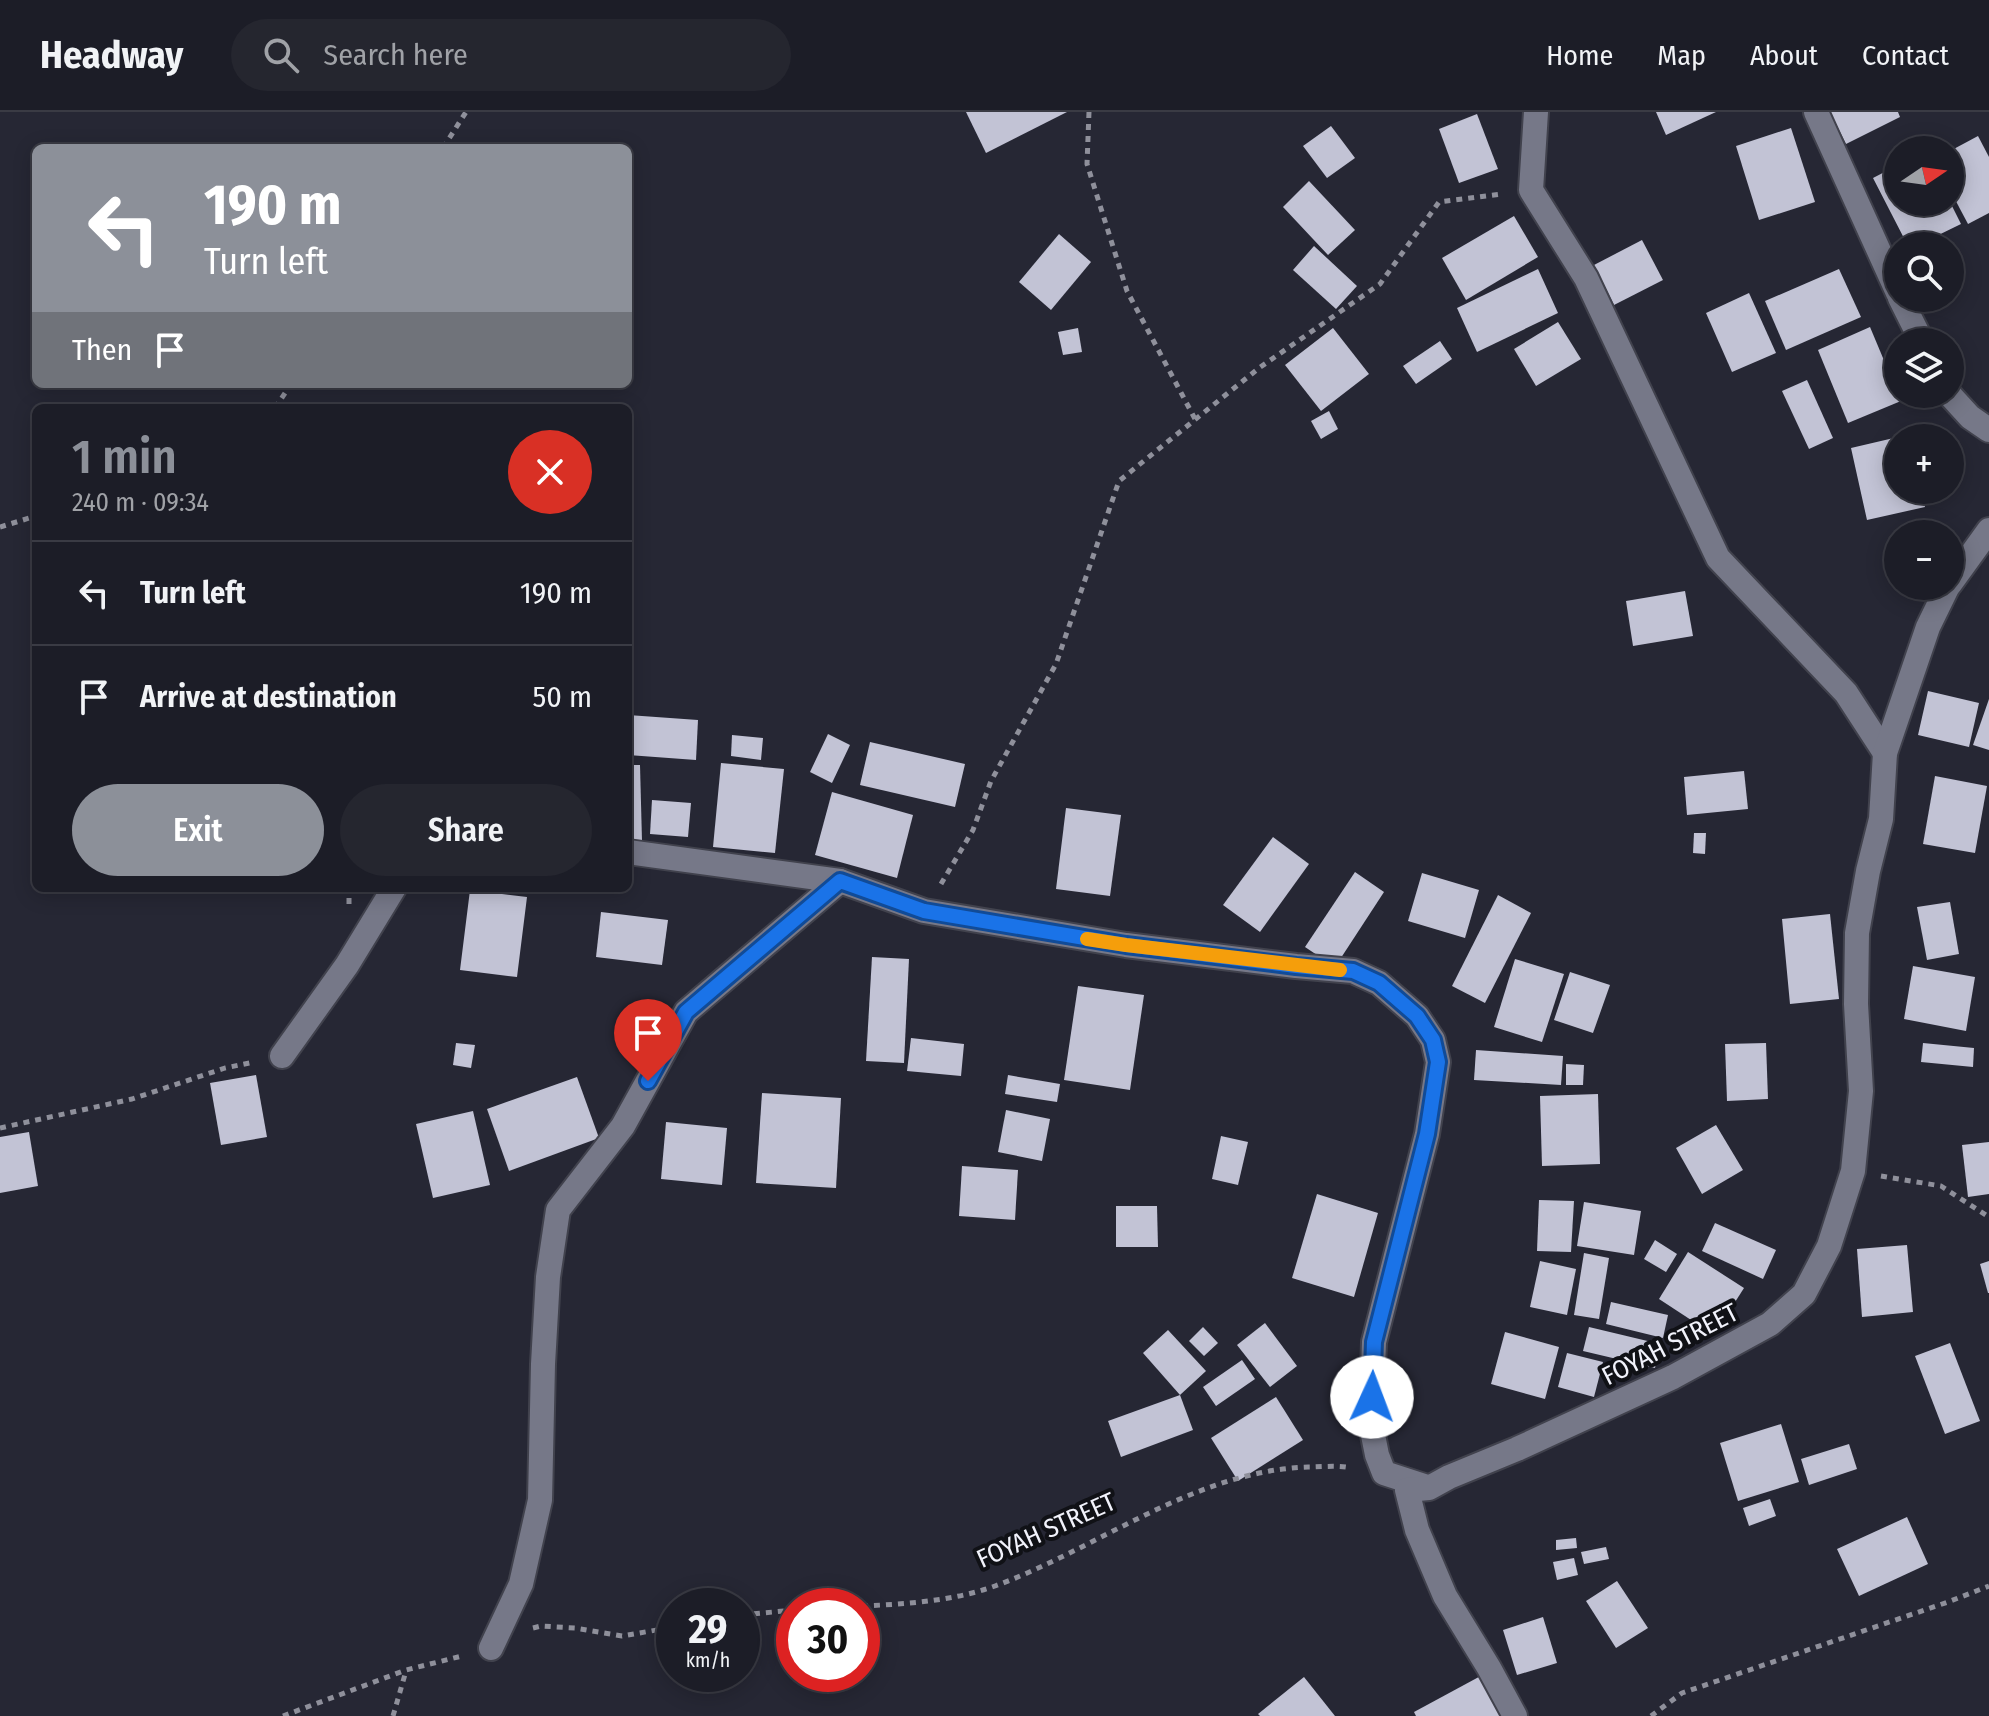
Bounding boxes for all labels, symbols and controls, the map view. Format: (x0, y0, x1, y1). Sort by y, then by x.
search box (231, 19, 791, 91)
text: Headway (40, 32, 183, 78)
icon: search (259, 33, 303, 77)
text: Search here (323, 37, 468, 73)
text: Home (1546, 39, 1613, 72)
text: Map (1657, 39, 1706, 72)
text: About (1750, 39, 1818, 72)
text: Contact (1862, 39, 1949, 72)
north arrow (1884, 136, 1964, 216)
map controls (1884, 136, 1964, 600)
text: 190 m (204, 172, 342, 239)
icon: left (72, 176, 176, 280)
button: search (1884, 232, 1964, 312)
text: Turn left (204, 240, 328, 284)
icon: arrive (148, 328, 192, 372)
button: layers (1884, 328, 1964, 408)
text: Then (72, 332, 132, 368)
button: + (1884, 424, 1964, 504)
text: 1 min (72, 428, 177, 486)
button: close (508, 430, 592, 514)
text: 240 m · 09:34 (72, 487, 209, 518)
button: − (1884, 520, 1964, 600)
icon: left (72, 571, 116, 615)
text: Turn left (140, 575, 246, 611)
text: 190 m (520, 575, 592, 611)
icon: arrive (72, 675, 116, 719)
text: Arrive at destination (140, 679, 397, 715)
text: 50 m (532, 679, 592, 715)
button: Exit (72, 784, 324, 876)
button: Share (340, 784, 592, 876)
pin (614, 999, 682, 1081)
icon: arrive (626, 1011, 670, 1055)
street label: FOYAH STREET (1597, 1297, 1743, 1392)
position arrow (1330, 1355, 1414, 1439)
street label: FOYAH STREET (972, 1486, 1120, 1575)
speed limit sign: 30 (776, 1588, 880, 1692)
text: 29 (688, 1606, 727, 1654)
text: km/h (686, 1648, 730, 1672)

